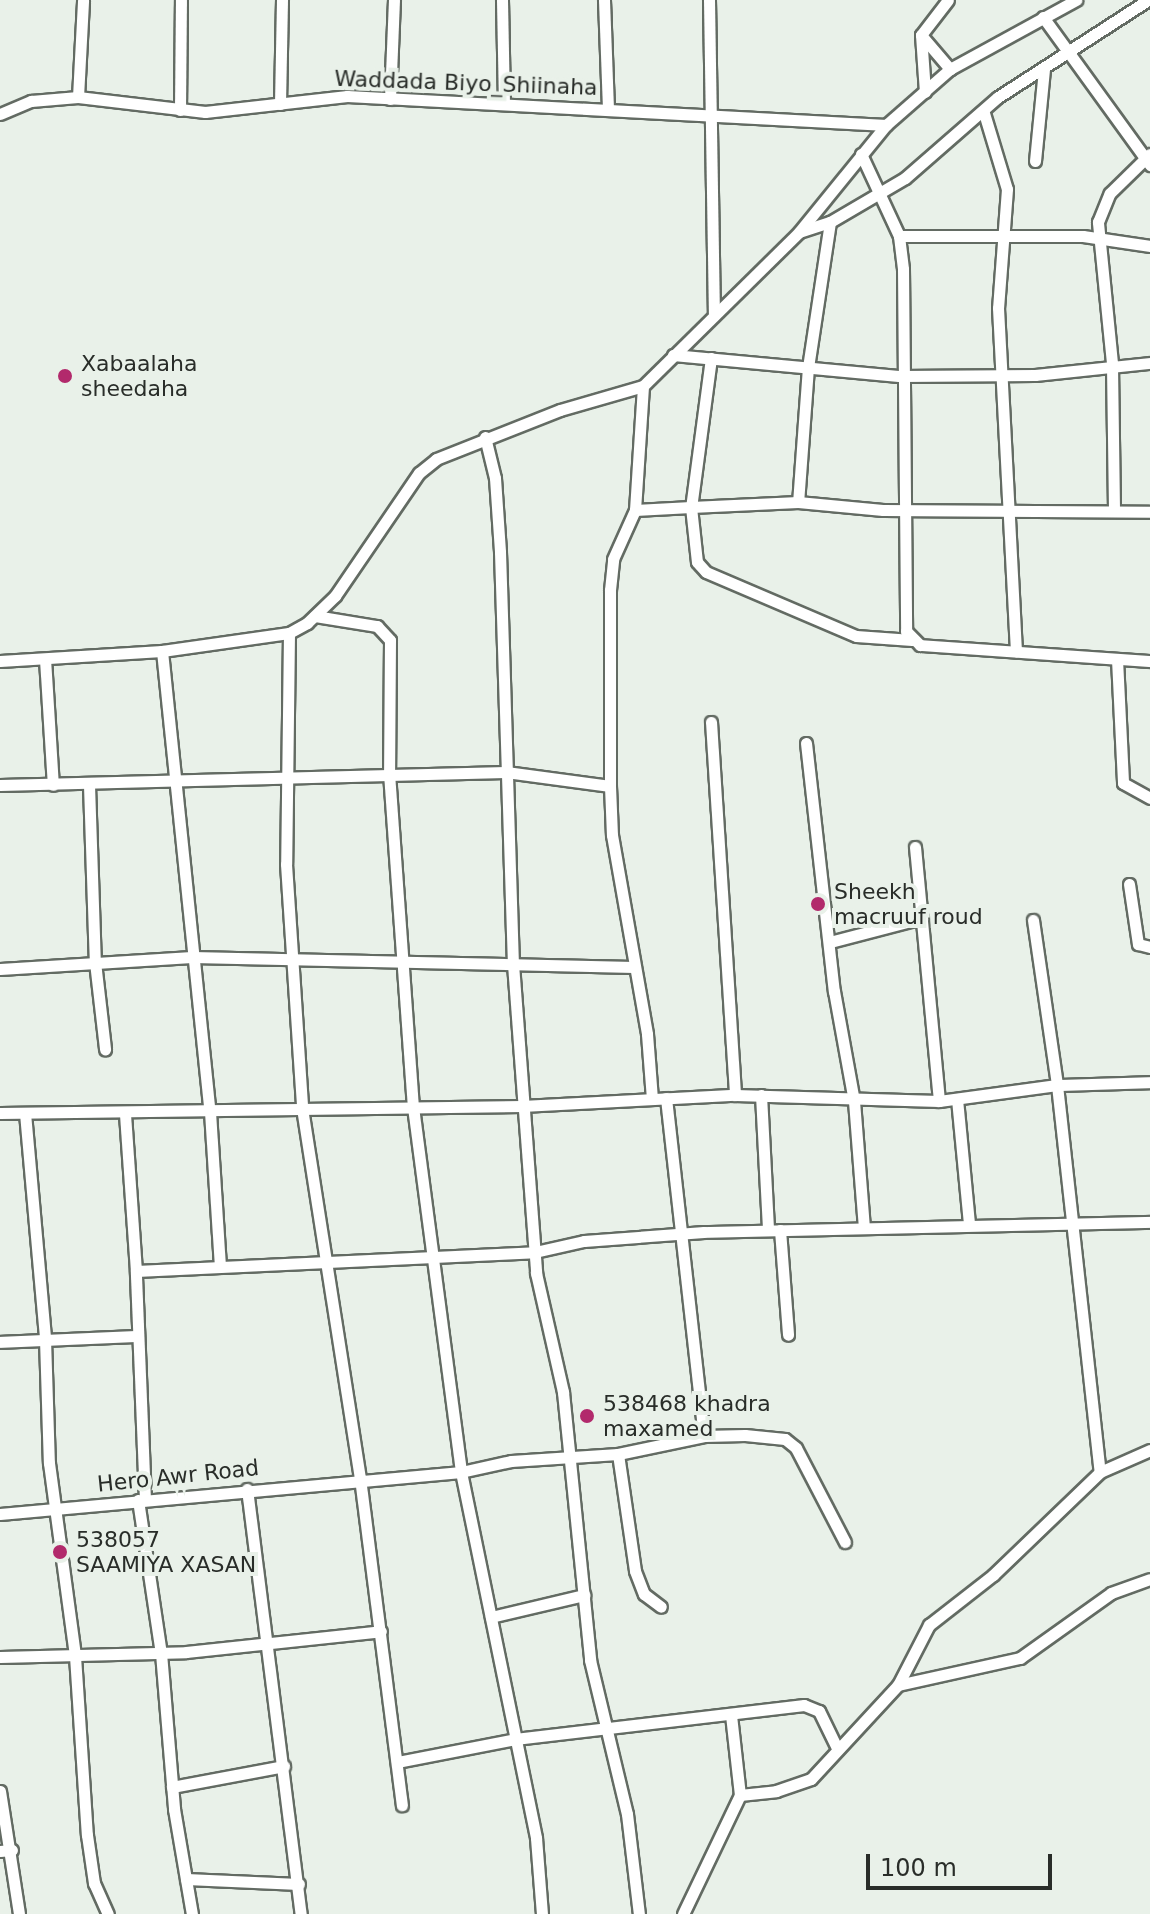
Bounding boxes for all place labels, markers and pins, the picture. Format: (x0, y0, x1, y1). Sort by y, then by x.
place label: Xabaalaha sheedaha (81, 350, 197, 402)
marker: Xabaalaha sheedaha (56, 367, 74, 385)
place label: Sheekh macruuf roud (834, 878, 983, 930)
marker: Sheekh macruuf roud (809, 895, 827, 913)
place label: 538468 khadra maxamed (603, 1390, 771, 1442)
marker: 538468 khadra maxamed (578, 1407, 596, 1425)
place label: 538057 SAAMIYA XASAN (76, 1526, 256, 1578)
marker: 538057 SAAMIYA XASAN (51, 1543, 69, 1561)

